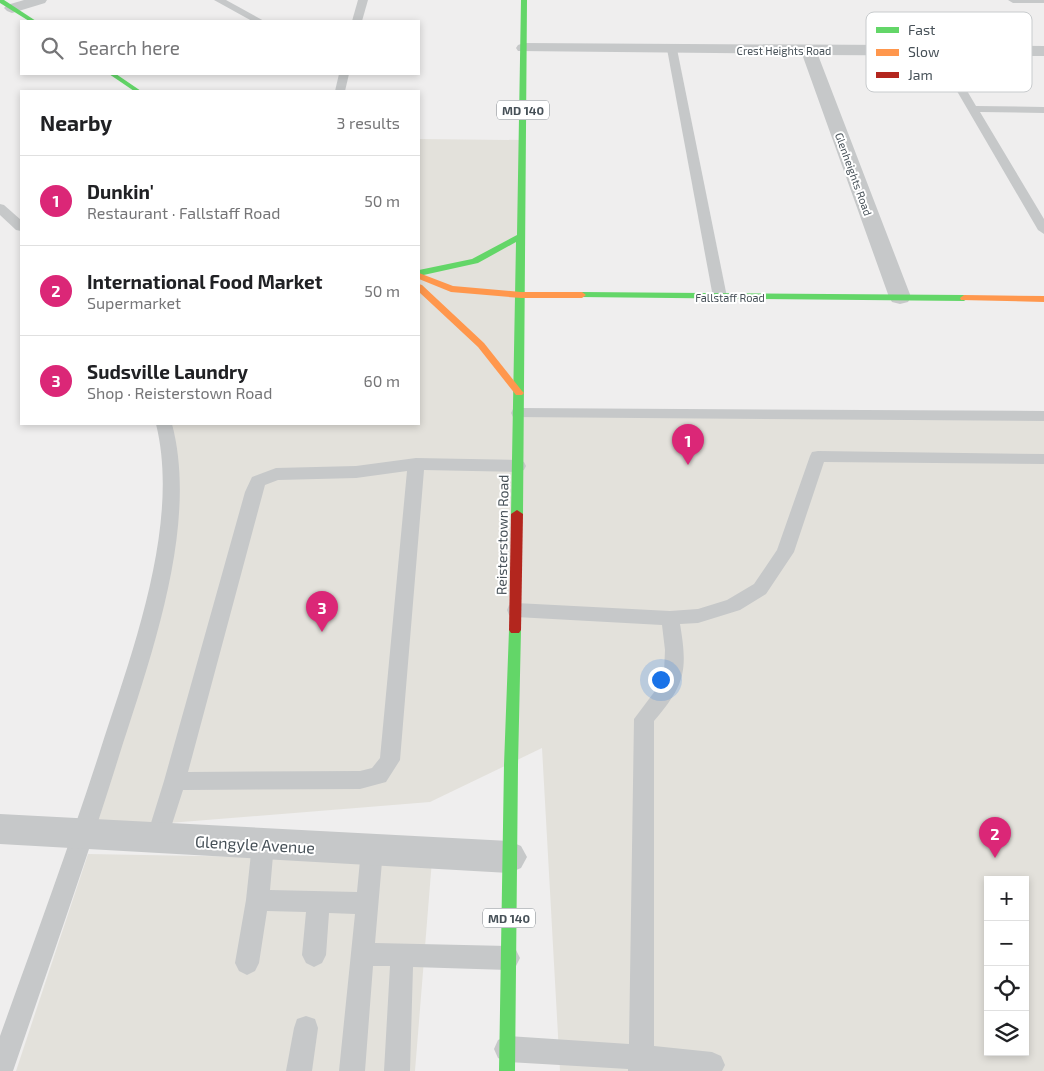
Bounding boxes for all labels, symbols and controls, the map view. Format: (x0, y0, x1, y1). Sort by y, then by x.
legend (866, 12, 1032, 92)
search box (20, 20, 420, 75)
text: Fast (908, 21, 935, 38)
icon: search (38, 34, 66, 62)
text: Search here (78, 36, 180, 59)
text: Slow (908, 43, 940, 60)
street label: Crest Heights Road (737, 44, 831, 57)
text: Jam (908, 66, 933, 83)
road number: MD 140 (497, 100, 549, 120)
text: Nearby (40, 110, 112, 135)
text: 3 results (337, 113, 400, 132)
street label: Glenheights Road (833, 131, 875, 217)
text: Dunkin' (87, 180, 154, 203)
text: 1 (53, 191, 59, 210)
text: 50 m (364, 191, 400, 210)
text: Restaurant · Fallstaff Road (87, 203, 280, 222)
text: International Food Market (87, 270, 323, 293)
text: 2 (51, 281, 61, 300)
text: 50 m (364, 281, 400, 300)
street label: Fallstaff Road (695, 291, 765, 304)
text: Supermarket (87, 293, 181, 312)
text: Sudsville Laundry (87, 360, 248, 383)
text: 3 (51, 371, 61, 390)
text: 60 m (364, 371, 400, 390)
text: Shop · Reisterstown Road (87, 383, 272, 402)
pin: 1 (672, 424, 704, 465)
street label: Reisterstown Road (492, 475, 512, 595)
pin: 3 (306, 591, 338, 632)
your location (648, 667, 674, 693)
pin: 2 (979, 817, 1011, 858)
street label: Glengyle Avenue (194, 831, 316, 857)
map controls (984, 876, 1029, 1056)
button: + (984, 876, 1029, 921)
road number: MD 140 (483, 908, 535, 928)
button: − (984, 921, 1029, 966)
button: locate (984, 966, 1029, 1011)
button: layers (984, 1011, 1029, 1056)

